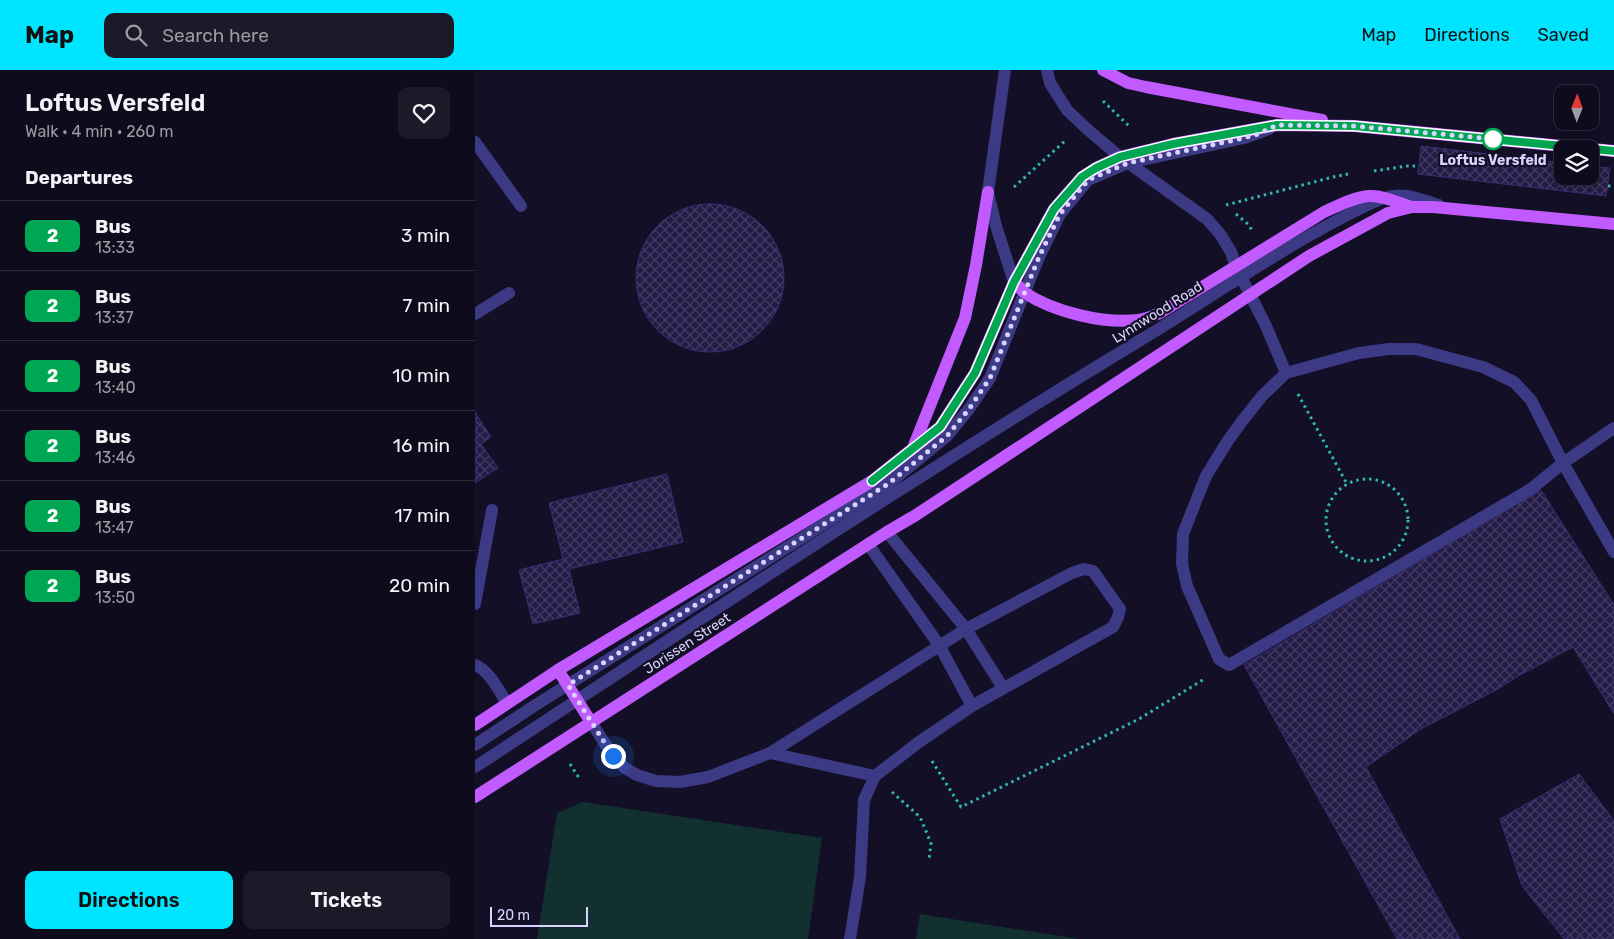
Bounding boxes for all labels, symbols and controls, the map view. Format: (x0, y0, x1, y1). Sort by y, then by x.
search box (104, 13, 454, 58)
text: Map (25, 21, 74, 49)
icon: search (122, 21, 150, 49)
text: Search here (162, 24, 269, 47)
text: Map (1361, 24, 1396, 46)
text: Directions (1424, 24, 1510, 46)
text: Saved (1538, 24, 1589, 46)
north arrow (1554, 85, 1599, 130)
map controls (1554, 85, 1599, 185)
button: heart (398, 87, 450, 139)
text: Loftus Versfeld (25, 89, 205, 117)
text: Walk · 4 min · 260 m (25, 122, 174, 141)
marker: Loftus Versfeld (1482, 128, 1504, 150)
button: layers (1554, 140, 1599, 185)
place label: Loftus Versfeld (1439, 152, 1547, 169)
text: Departures (25, 166, 133, 189)
text: Bus (95, 215, 131, 238)
text: 3 min (401, 224, 450, 247)
text: 2 (47, 225, 58, 247)
text: 13:33 (95, 238, 135, 257)
street label: Lynnwood Road (1109, 278, 1206, 347)
text: Bus (95, 285, 131, 308)
text: 7 min (403, 294, 450, 317)
text: 2 (47, 295, 58, 317)
text: 13:37 (95, 308, 133, 327)
text: Bus (95, 355, 131, 378)
text: 10 min (392, 364, 450, 387)
text: 2 (47, 365, 58, 387)
text: 13:40 (95, 378, 136, 397)
text: Bus (95, 425, 131, 448)
text: 16 min (393, 434, 450, 457)
text: 2 (47, 435, 58, 457)
text: 13:46 (95, 448, 135, 467)
text: Bus (95, 495, 131, 518)
text: 17 min (394, 504, 450, 527)
text: 2 (47, 505, 58, 527)
text: 13:47 (95, 518, 133, 537)
text: Bus (95, 565, 131, 588)
text: 20 min (389, 574, 450, 597)
text: 2 (47, 575, 58, 597)
text: 13:50 (95, 588, 135, 607)
street label: Jorissen Street (641, 609, 734, 678)
your location (601, 744, 626, 769)
button: Directions (25, 871, 233, 929)
button: Tickets (243, 871, 450, 929)
scale bar (490, 904, 587, 927)
text: 20 m (497, 907, 530, 924)

